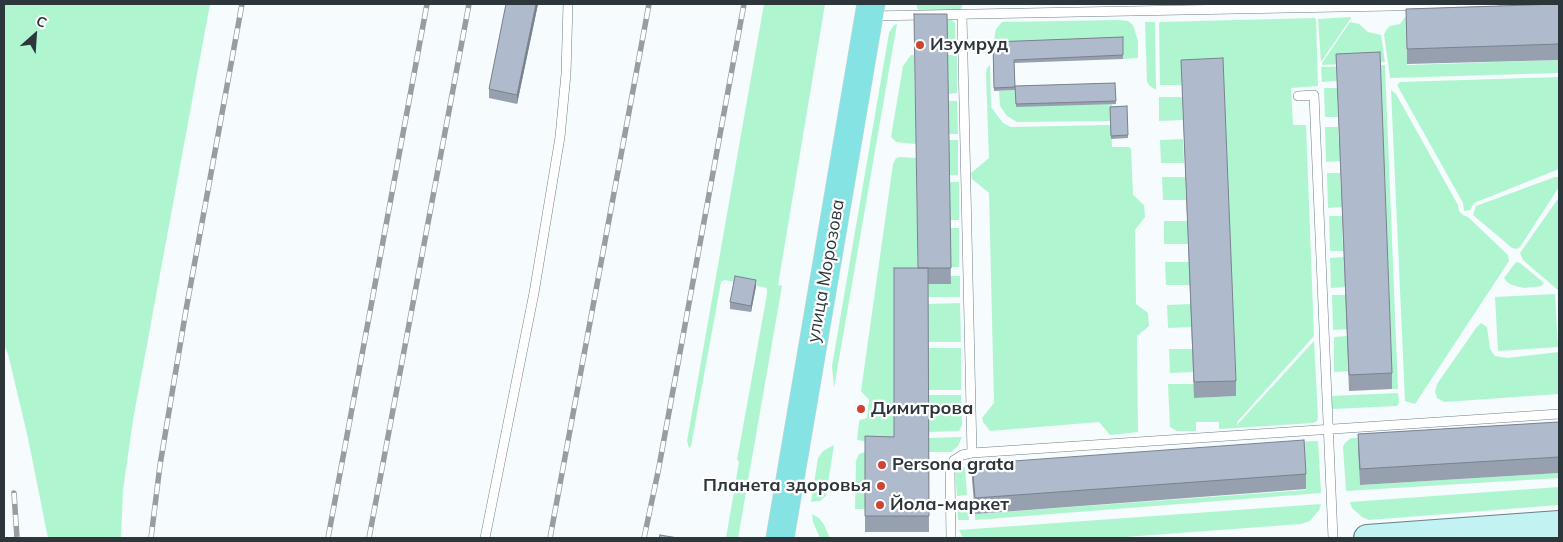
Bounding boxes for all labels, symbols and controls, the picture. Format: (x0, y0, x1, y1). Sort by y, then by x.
north arrow (10, 10, 60, 60)
text: С (33, 11, 50, 32)
place label: Изумруд (930, 34, 1008, 56)
marker: Изумруд (914, 39, 926, 51)
street label: улица Морозова (803, 198, 849, 344)
place label: Димитрова (871, 398, 973, 420)
marker: Димитрова (855, 403, 867, 415)
place label: Persona grata (892, 454, 1014, 476)
marker: Persona grata (876, 459, 888, 471)
place label: Планета здоровья (703, 475, 871, 497)
marker: Планета здоровья (875, 480, 887, 492)
place label: Йола-маркет (890, 494, 1009, 516)
marker: Йола-маркет (874, 499, 886, 511)

